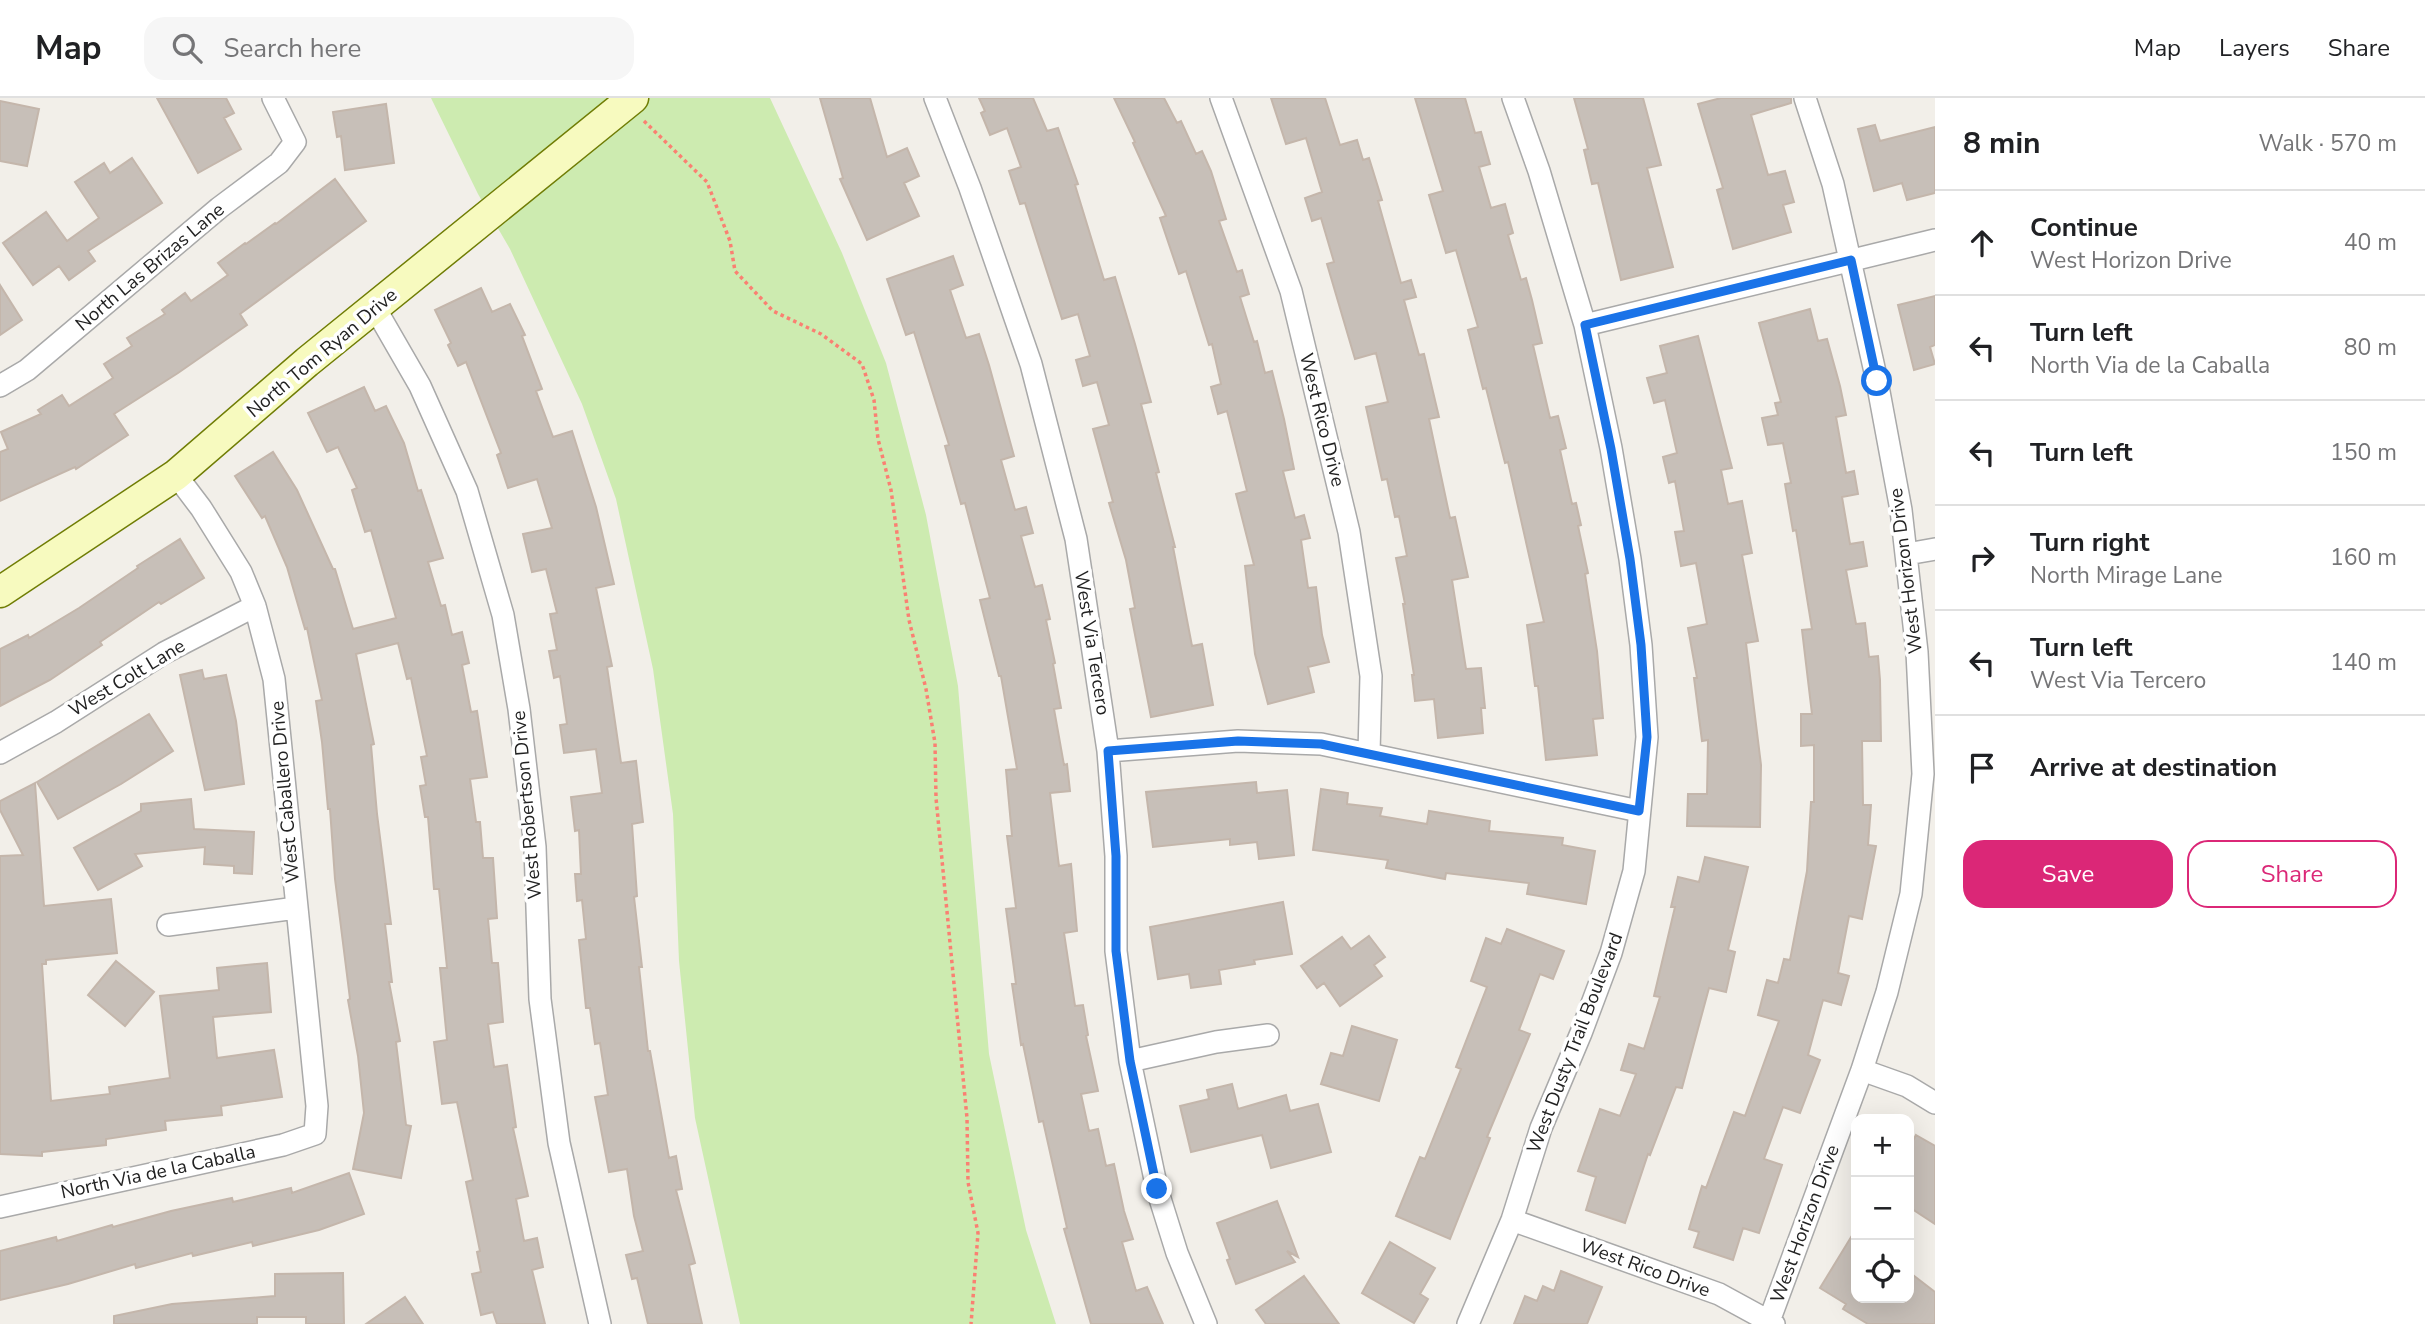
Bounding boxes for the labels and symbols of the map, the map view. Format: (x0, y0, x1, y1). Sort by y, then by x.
street label: North Las Brizas Lane (70, 197, 230, 337)
street label: North Tom Ryan Drive (241, 282, 403, 424)
street label: West Rico Drive (1293, 351, 1351, 489)
route start (1861, 365, 1892, 396)
street label: West Horizon Drive (1883, 487, 1929, 655)
street label: West Via Tercero (1068, 569, 1116, 717)
street label: West Colt Lane (64, 633, 190, 723)
street label: West Caballero Drive (264, 700, 306, 884)
street label: West Robertson Drive (506, 710, 548, 900)
street label: West Dusty Trail Boulevard (1521, 929, 1629, 1157)
street label: North Via de la Caballa (58, 1139, 258, 1205)
street label: West Horizon Drive (1764, 1141, 1846, 1307)
route end (1141, 1173, 1172, 1204)
street label: West Rico Drive (1576, 1232, 1714, 1304)

